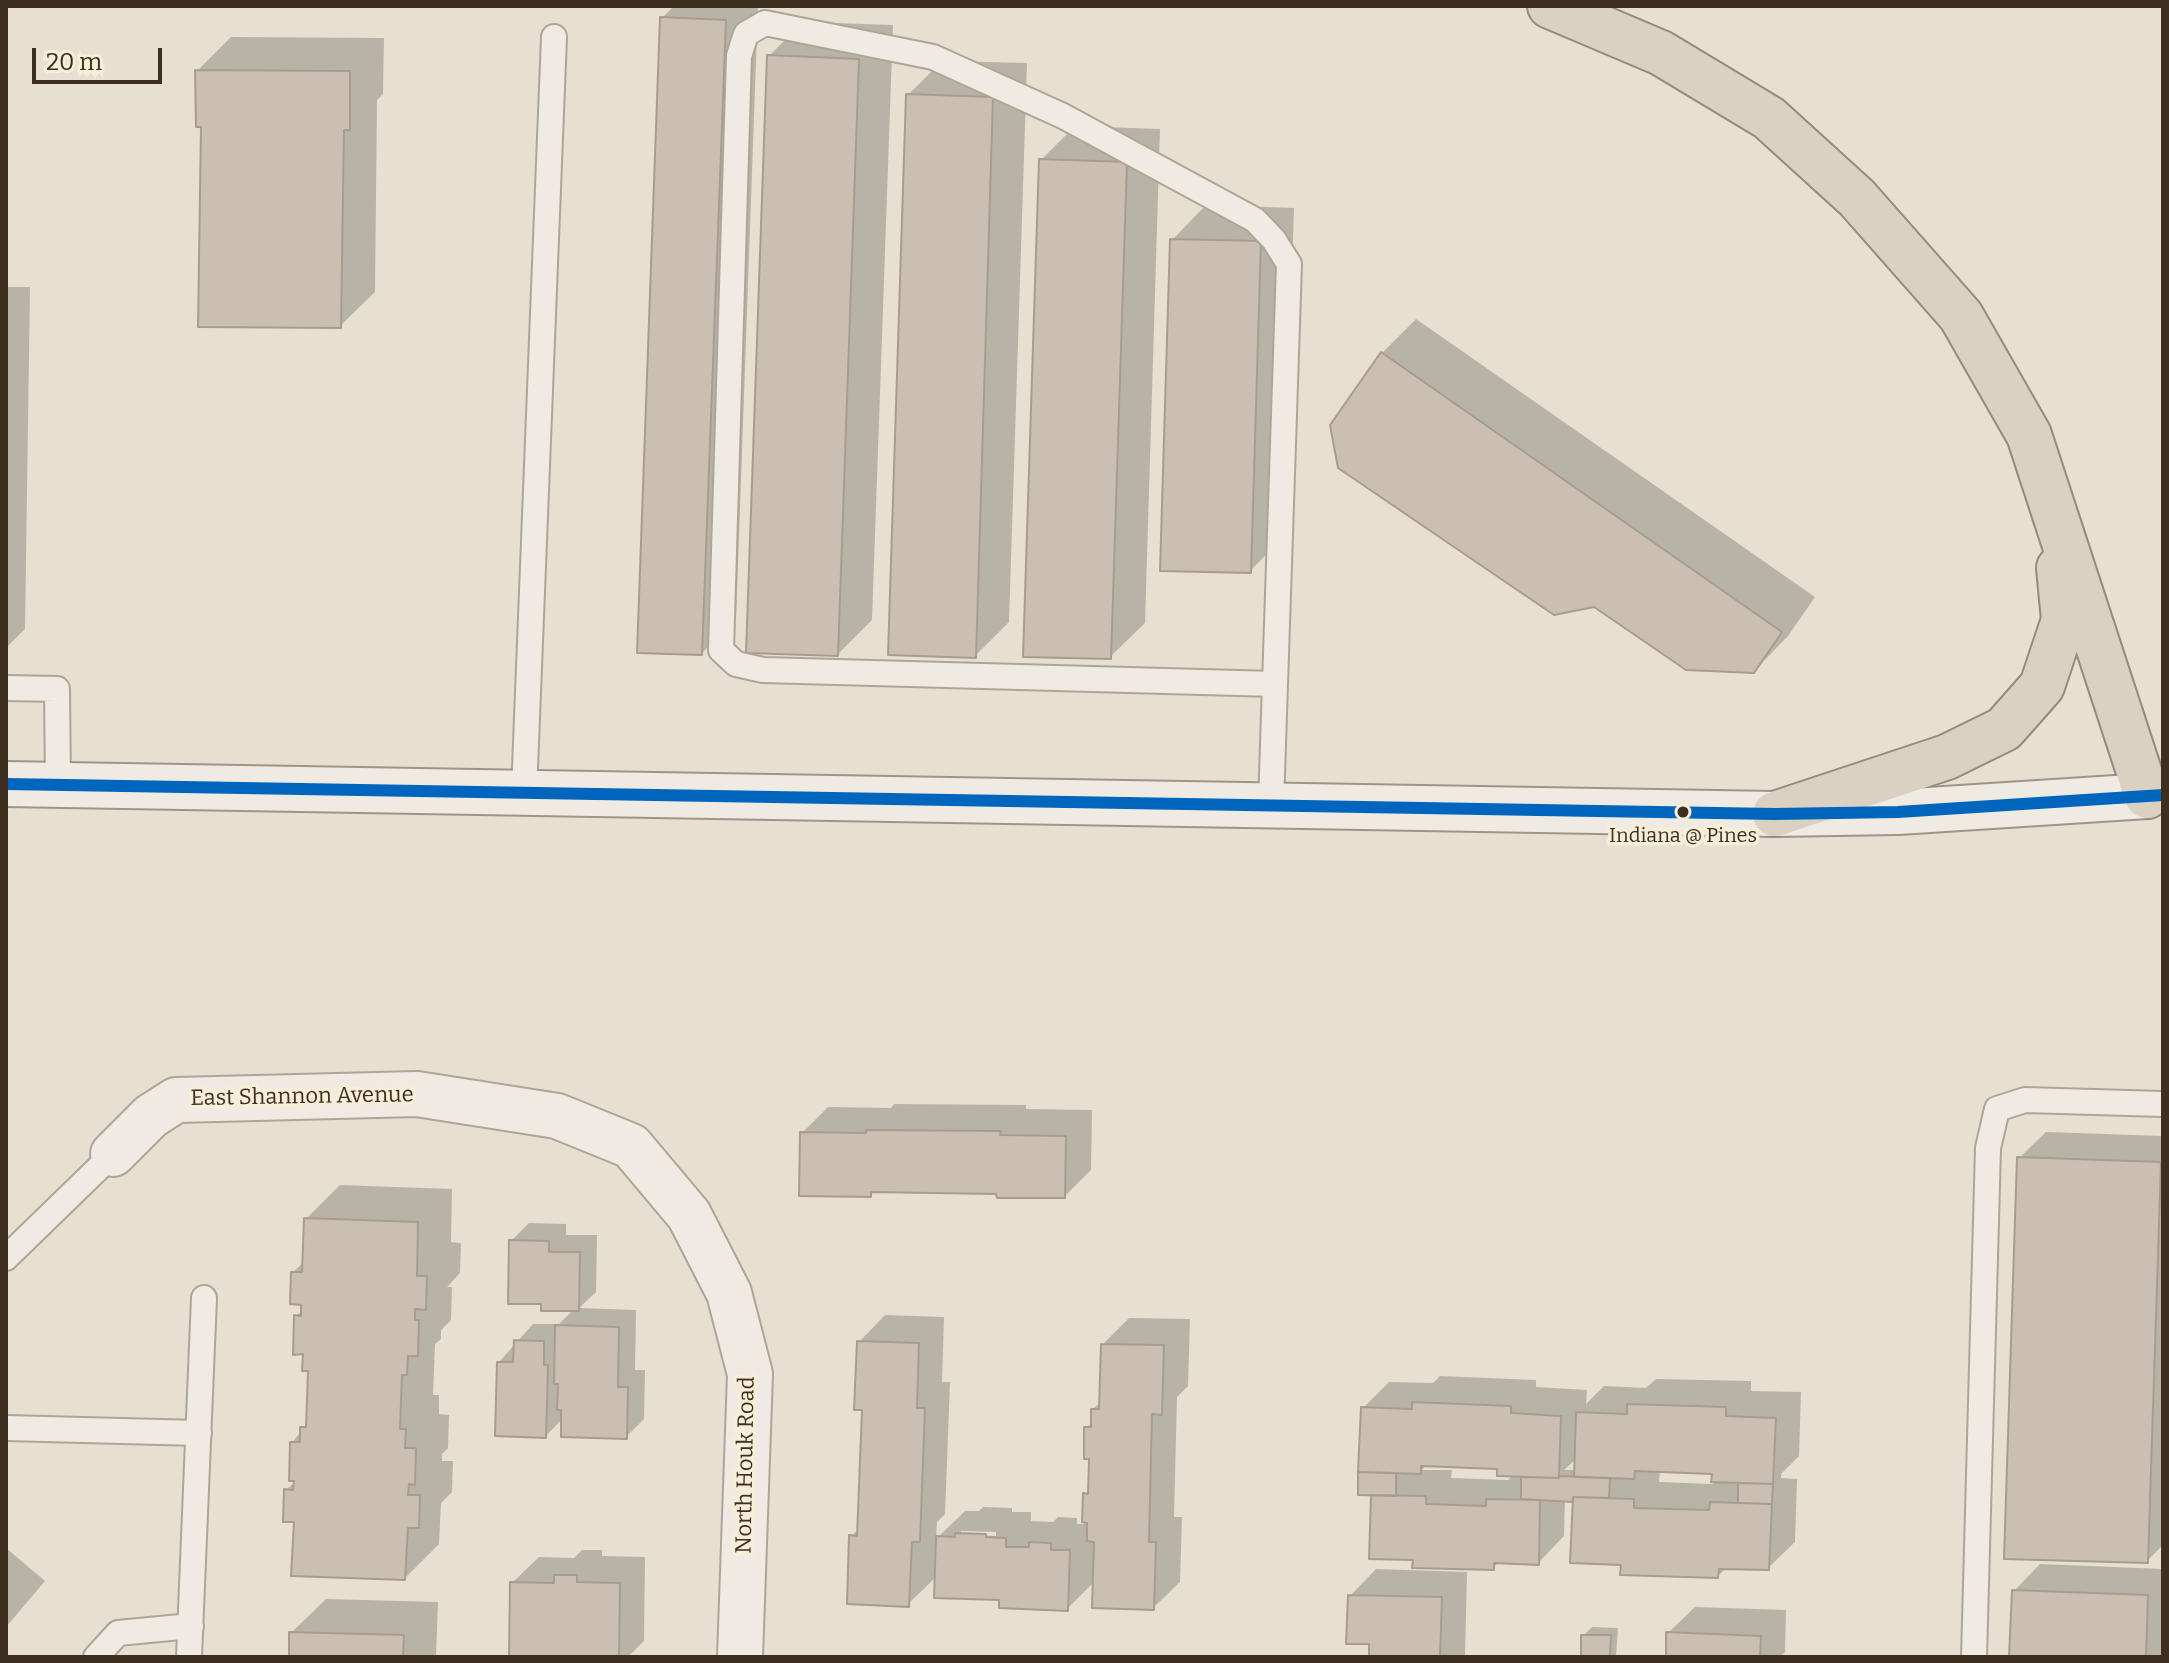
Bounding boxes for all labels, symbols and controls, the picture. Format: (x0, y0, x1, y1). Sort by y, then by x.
scale bar (36, 32, 166, 82)
text: 20 m (46, 48, 102, 76)
marker: Indiana @ Pines (1675, 804, 1691, 820)
place label: Indiana @ Pines (1609, 824, 1757, 848)
street label: East Shannon Avenue (190, 1082, 414, 1112)
street label: North Houk Road (731, 1376, 761, 1554)

